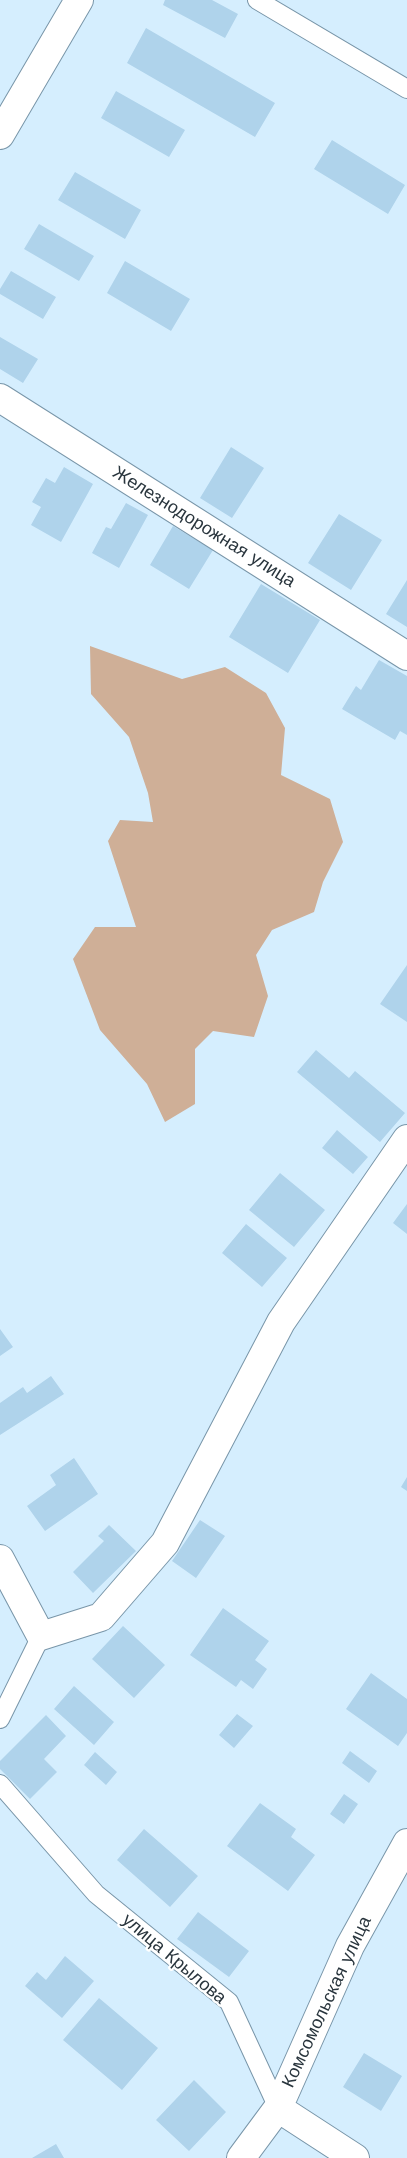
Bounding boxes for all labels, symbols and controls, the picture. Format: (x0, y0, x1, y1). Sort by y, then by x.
street label: Железнодорожная улица (109, 462, 299, 592)
street label: улица Крылова (118, 1909, 230, 2009)
street label: Комсомольская улица (278, 1913, 376, 2091)

